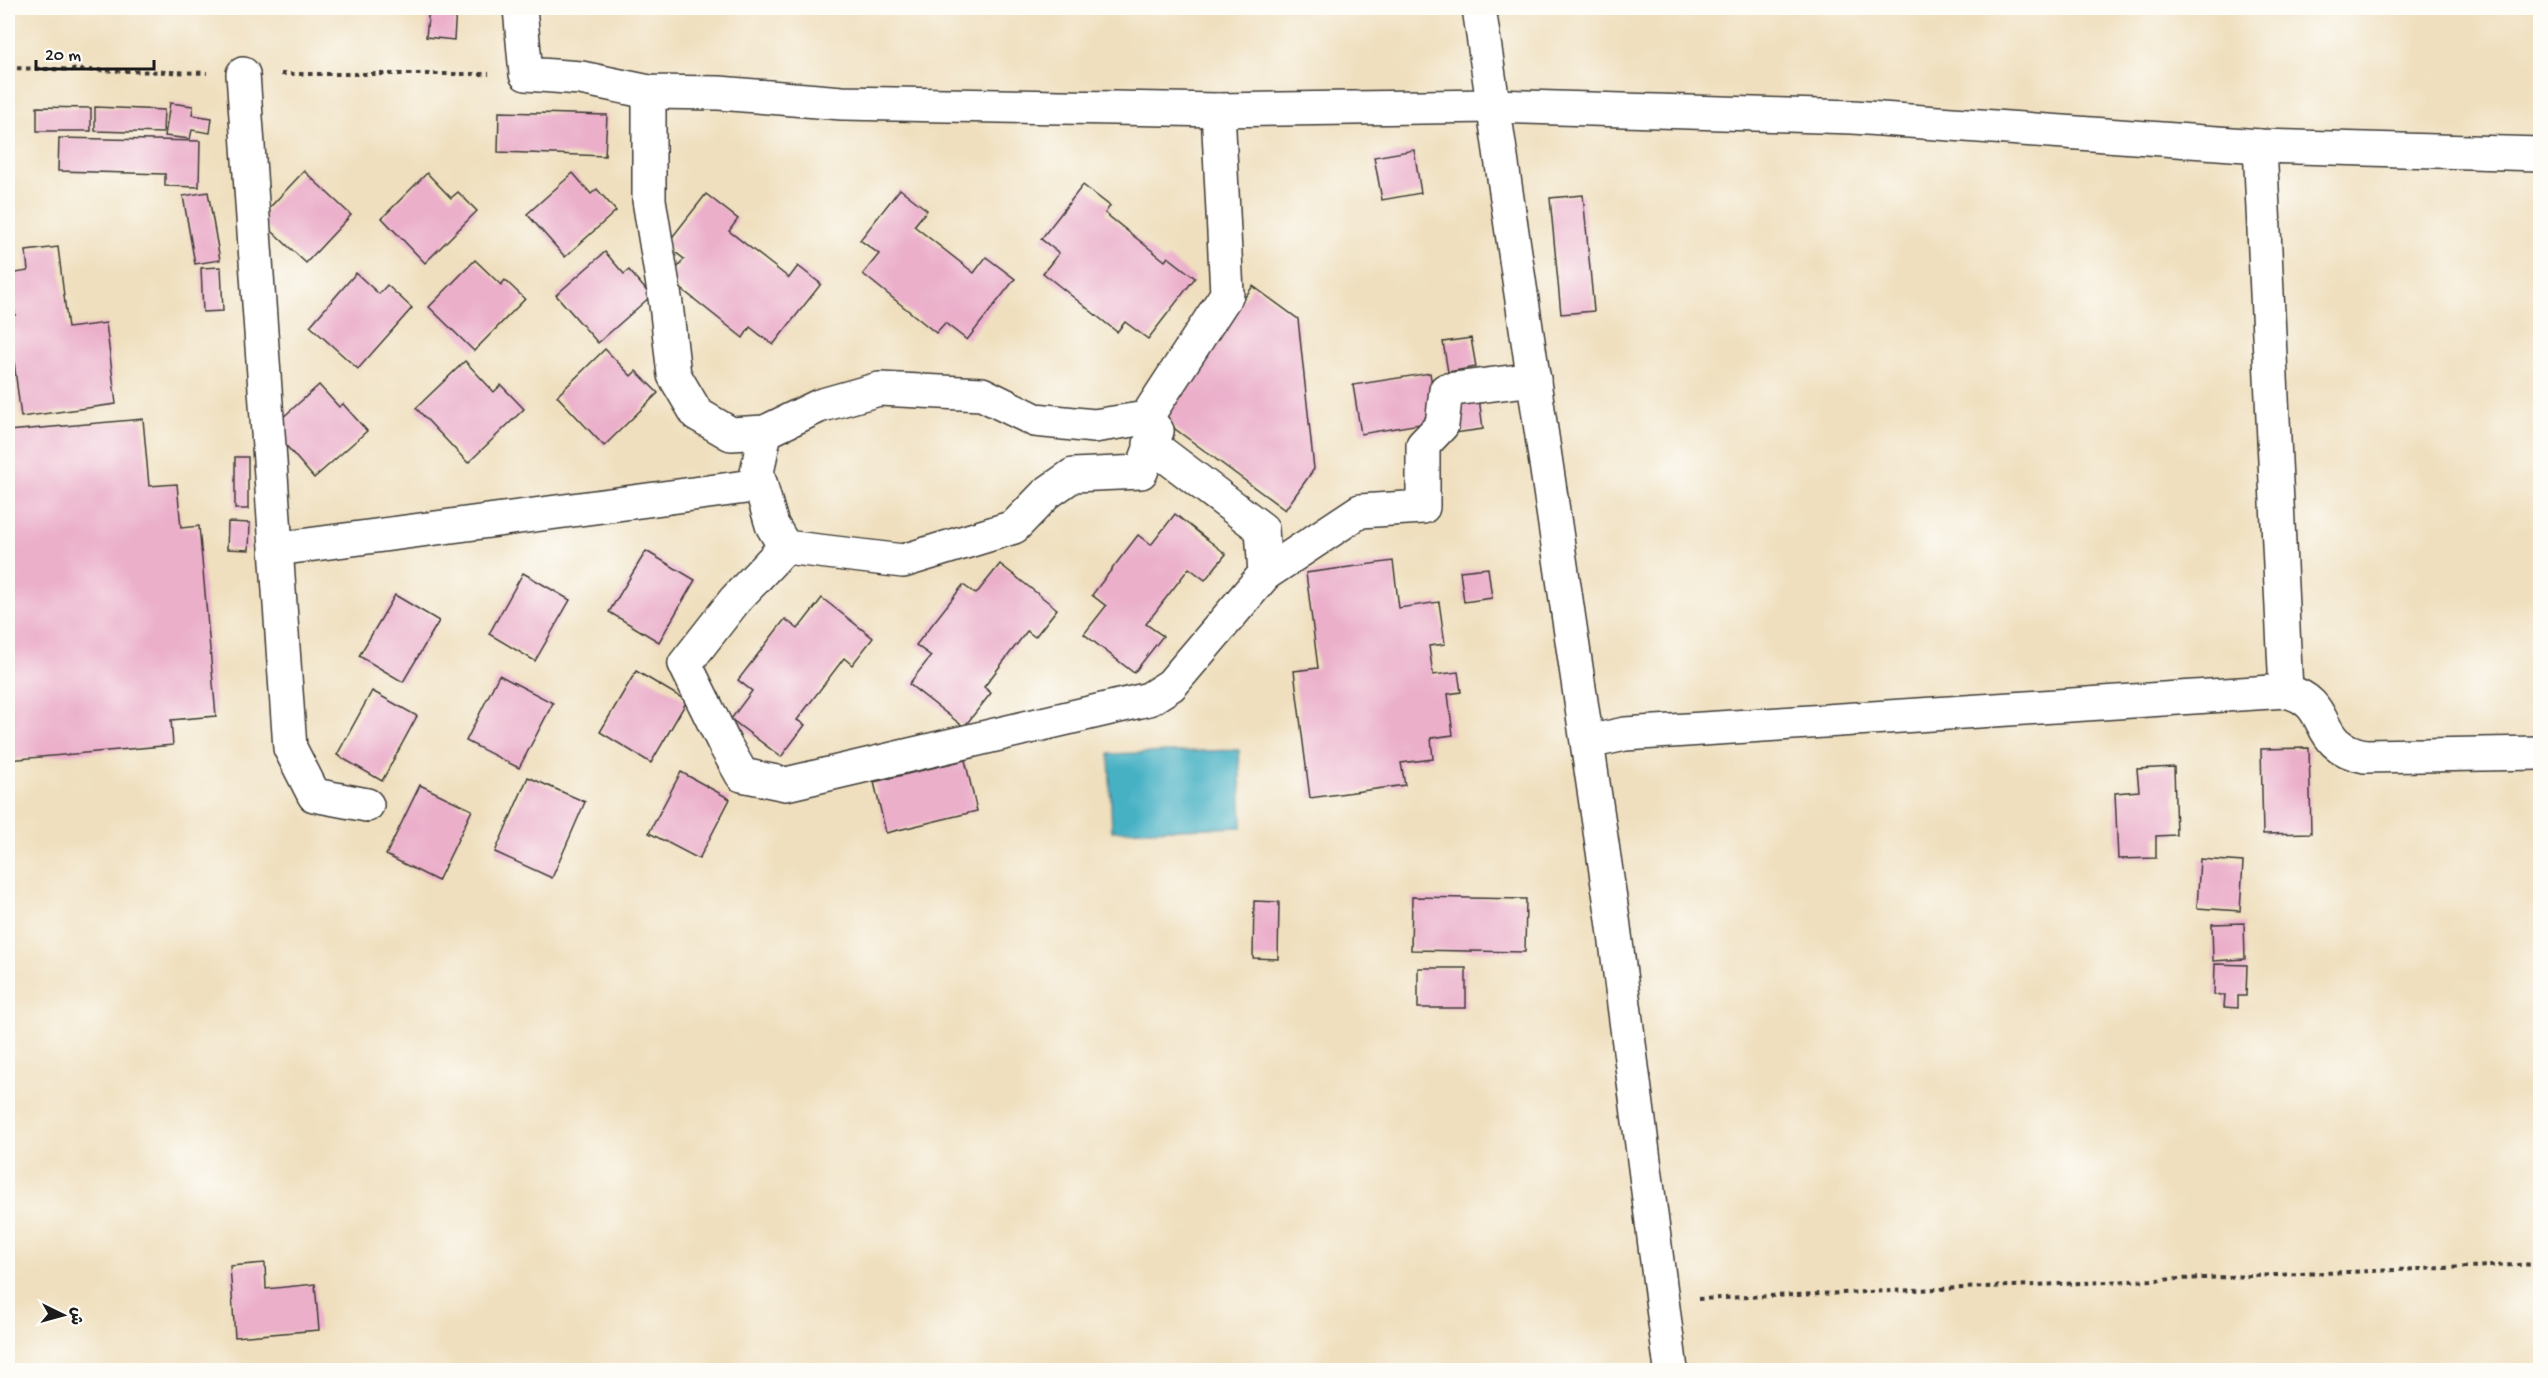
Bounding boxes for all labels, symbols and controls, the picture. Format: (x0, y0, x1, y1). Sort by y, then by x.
scale bar (36, 33, 154, 71)
text: 20 m (45, 46, 81, 67)
north arrow (33, 1285, 93, 1345)
text: ش (64, 1306, 85, 1326)

